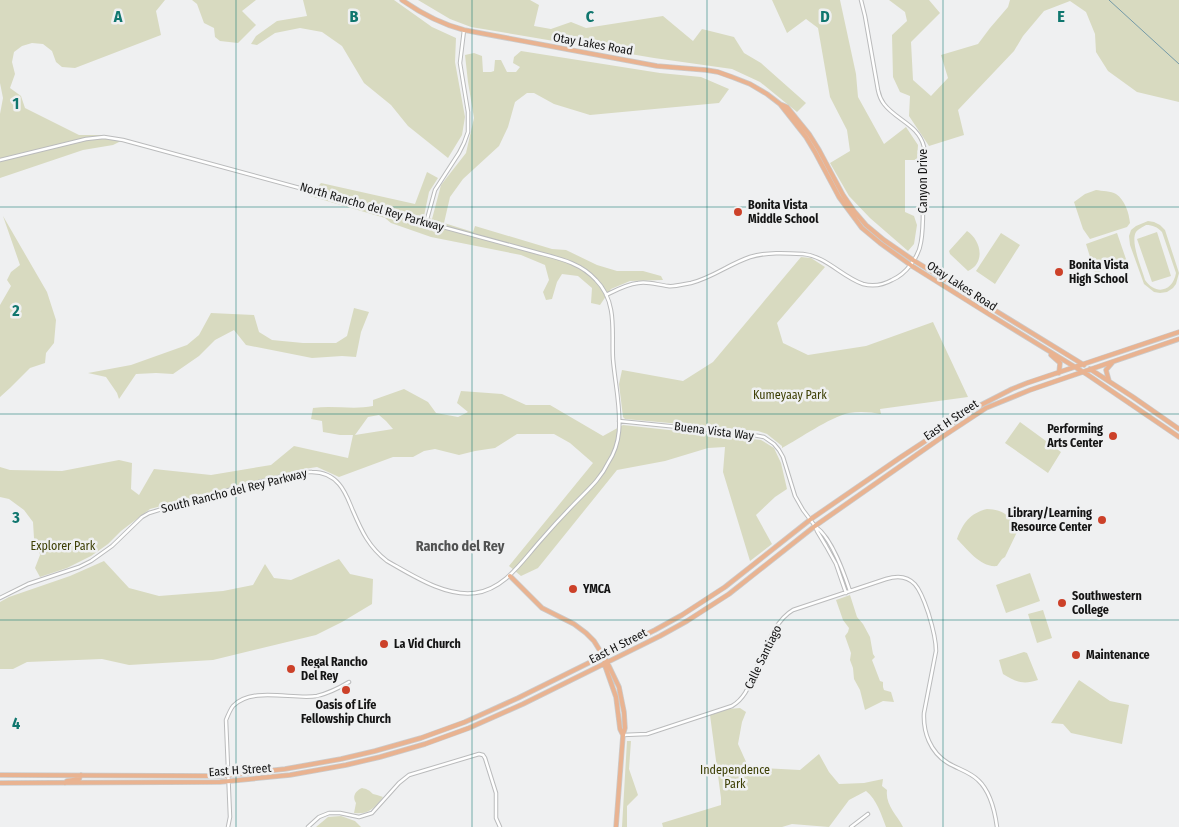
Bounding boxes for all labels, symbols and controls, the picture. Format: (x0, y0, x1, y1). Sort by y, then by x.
text: A (113, 7, 123, 26)
text: B (350, 7, 359, 26)
text: C (586, 7, 595, 26)
text: D (820, 7, 830, 26)
text: E (1057, 7, 1065, 26)
street label: Otay Lakes Road (552, 30, 634, 58)
text: 1 (13, 94, 19, 113)
street label: Canyon Drive (916, 149, 930, 213)
street label: North Rancho del Rey Parkway (299, 180, 446, 234)
place label: Bonita Vista Middle School (748, 198, 819, 226)
marker: Bonita Vista Middle School (732, 206, 744, 218)
street label: Otay Lakes Road (924, 258, 1000, 314)
place label: Bonita Vista High School (1069, 258, 1129, 286)
marker: Bonita Vista High School (1053, 266, 1065, 278)
text: 2 (11, 301, 20, 320)
park label: Kumeyaay Park (753, 388, 827, 402)
street label: East H Street (921, 397, 981, 443)
street label: Buena Vista Way (673, 419, 755, 443)
place label: Performing Arts Center (1046, 422, 1104, 450)
marker: Performing Arts Center (1107, 430, 1119, 442)
street label: South Rancho del Rey Parkway (160, 466, 309, 516)
place label: Library/Learning Resource Center (1008, 506, 1093, 534)
text: 3 (11, 508, 20, 527)
marker: Library/Learning Resource Center (1096, 514, 1108, 526)
district label: Rancho del Rey (416, 538, 505, 555)
park label: Explorer Park (31, 539, 96, 553)
place label: YMCA (582, 582, 611, 596)
marker: YMCA (567, 583, 579, 595)
place label: Southwestern College (1072, 589, 1142, 617)
marker: Southwestern College (1056, 597, 1068, 609)
street label: Calle Santiago (741, 623, 785, 691)
street label: East H Street (587, 625, 649, 666)
place label: La Vid Church (394, 637, 461, 651)
marker: La Vid Church (378, 638, 390, 650)
place label: Maintenance (1086, 648, 1150, 662)
marker: Maintenance (1070, 649, 1082, 661)
place label: Regal Rancho Del Rey (301, 655, 368, 683)
marker: Regal Rancho Del Rey (285, 663, 297, 675)
marker: Oasis of Life Fellowship Church (340, 684, 352, 696)
place label: Oasis of Life Fellowship Church (301, 698, 391, 726)
text: 4 (12, 714, 20, 733)
street label: East H Street (208, 761, 272, 779)
park label: Independence Park (700, 763, 770, 791)

